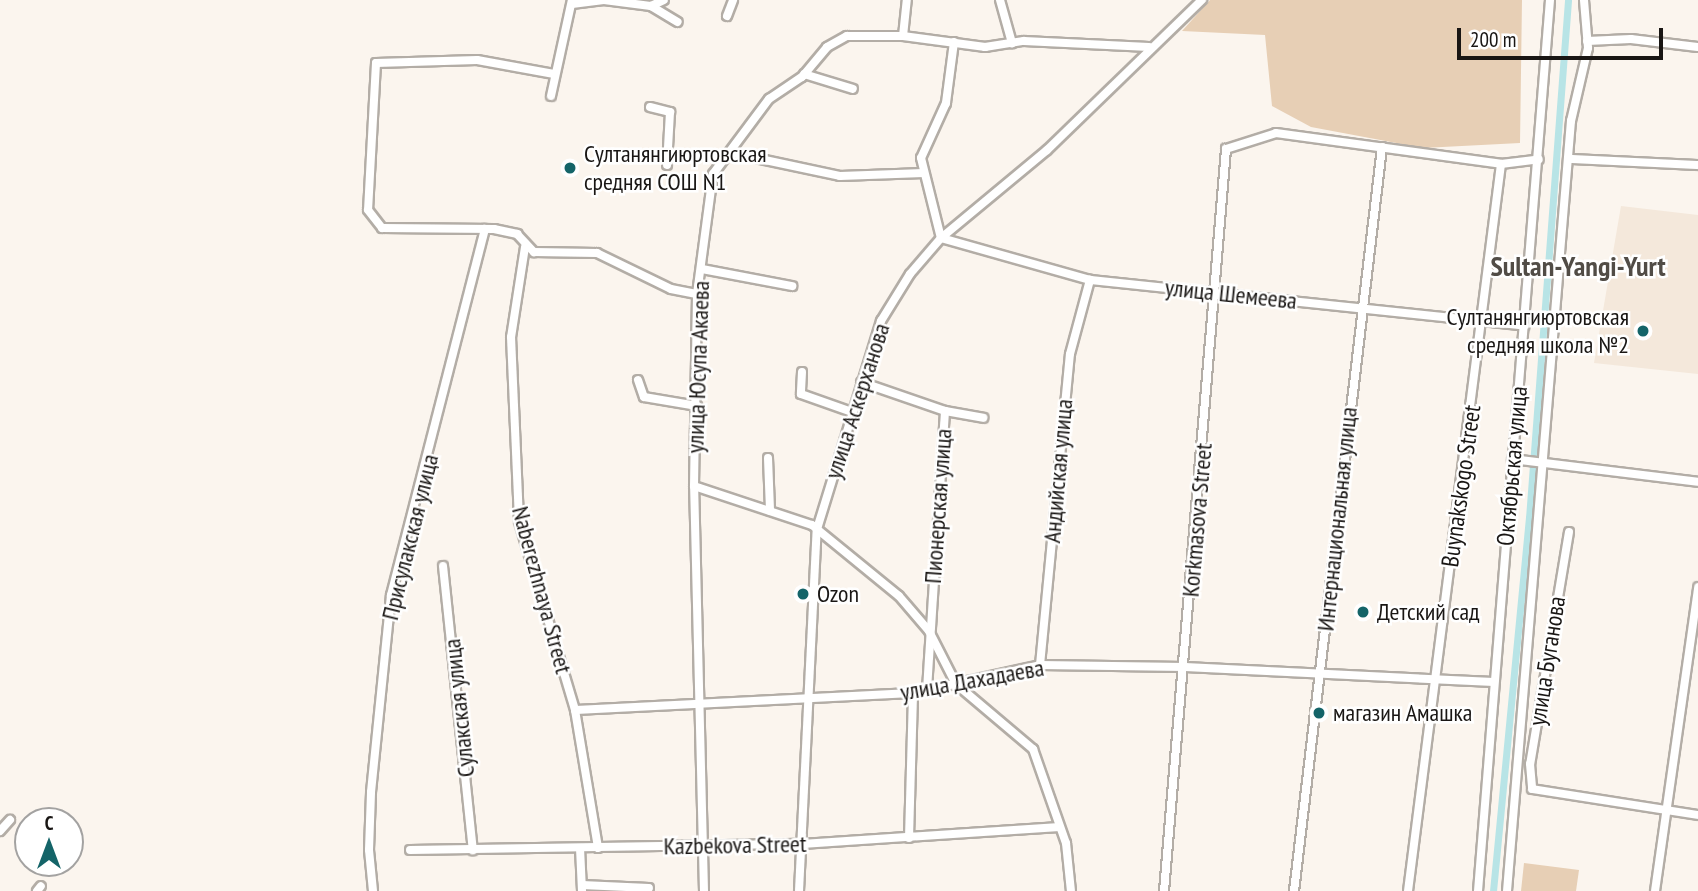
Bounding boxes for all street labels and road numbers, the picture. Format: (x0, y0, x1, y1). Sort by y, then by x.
street label: улица Шемеева (1164, 273, 1298, 315)
street label: улица Юсупа Акаева (681, 280, 715, 454)
street label: улица Аскерханова (818, 319, 896, 483)
street label: Октябрьская улица (1491, 385, 1533, 547)
street label: Андийская улица (1037, 398, 1079, 544)
street label: Buynakskogo Street (1435, 403, 1487, 569)
street label: Интернациональная улица (1311, 406, 1363, 632)
street label: Пионерская улица (918, 428, 958, 584)
street label: Korkmasova Street (1176, 442, 1218, 598)
street label: Присулакская улица (375, 451, 445, 623)
street label: Naberezhnaya Street (506, 503, 578, 677)
street label: улица Буганова (1523, 594, 1571, 728)
street label: Сулакская улица (437, 637, 481, 779)
street label: улица Дахадаева (898, 653, 1046, 707)
street label: Kazbekova Street (663, 829, 807, 861)

